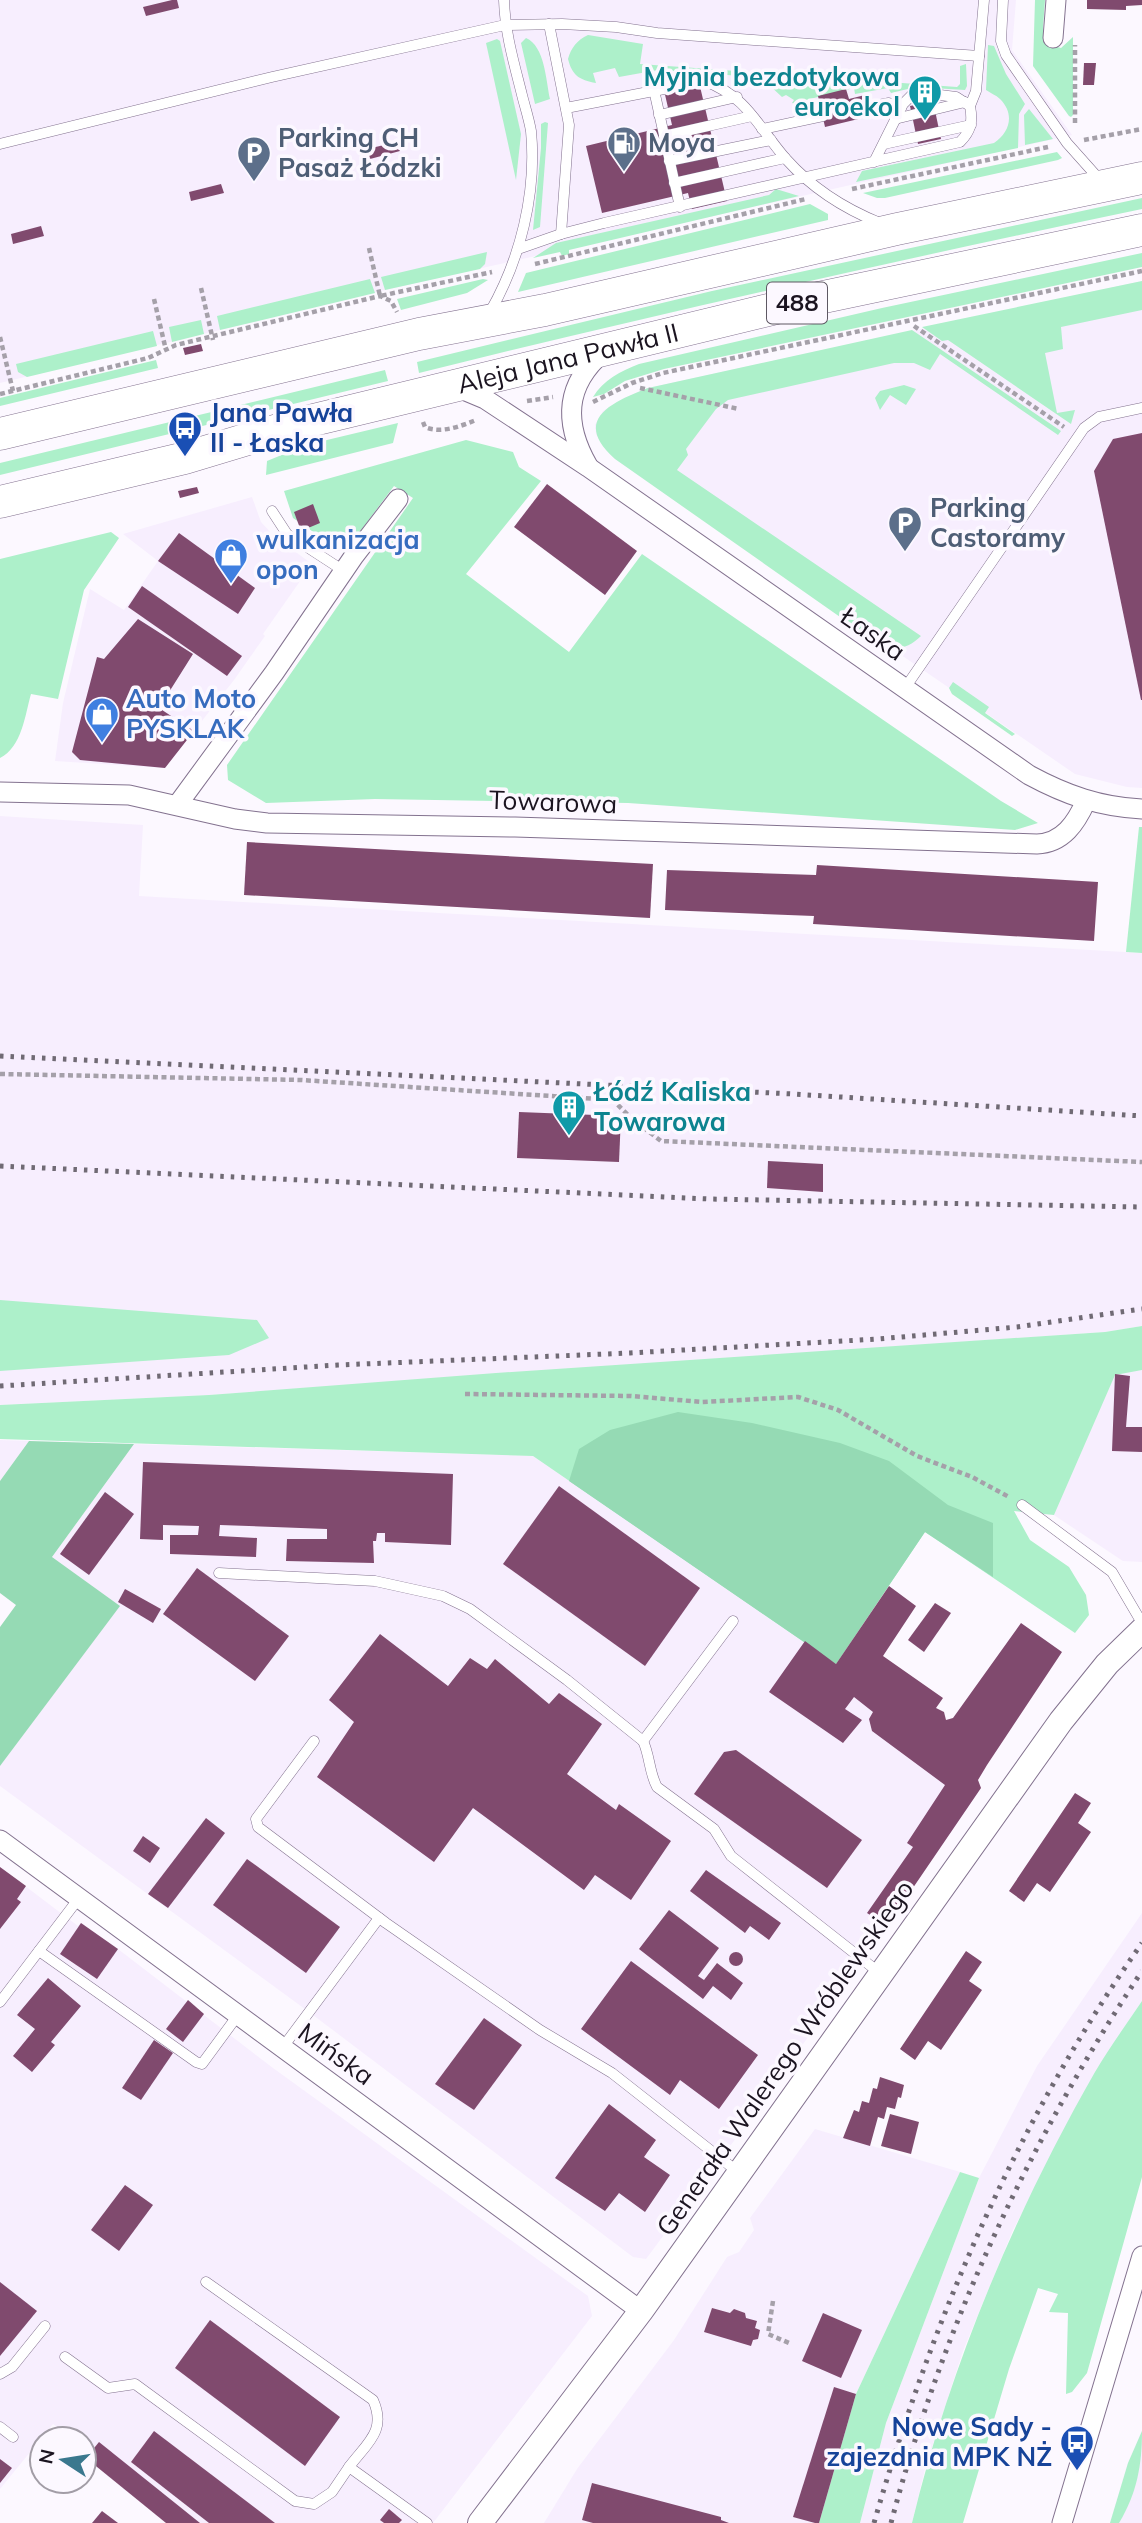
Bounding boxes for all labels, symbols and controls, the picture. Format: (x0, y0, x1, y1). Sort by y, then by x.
place label: Myjnia bezdotykowa euroekol (644, 60, 900, 123)
building icon: Myjnia bezdotykowa euroekol (906, 73, 944, 122)
place label: Parking CH Pasaż Łódzki (278, 121, 442, 184)
fuel station icon: Moya (605, 124, 643, 173)
place label: Moya (648, 126, 716, 159)
parking icon: Parking CH Pasaż Łódzki (235, 134, 273, 183)
road number: 488 (767, 282, 827, 324)
street label: Aleja Jana Pawła II (454, 315, 682, 401)
place label: Jana Pawła II - Łaska (210, 396, 353, 459)
bus stop icon: Jana Pawła II - Łaska (166, 409, 204, 458)
place label: Parking Castoramy (930, 491, 1066, 554)
parking icon: Parking Castoramy (886, 504, 924, 553)
place label: wulkanizacja opon (256, 523, 420, 586)
shop icon: wulkanizacja opon (212, 536, 250, 585)
street label: Łaska (834, 599, 912, 668)
place label: Auto Moto PYSKLAK (126, 682, 256, 745)
shop icon: Auto Moto PYSKLAK (83, 695, 121, 744)
street label: Towarowa (488, 783, 618, 820)
place label: Łódź Kaliska Towarowa (593, 1075, 751, 1138)
building icon: Łódź Kaliska Towarowa (550, 1088, 588, 1137)
street label: Generała Walerego Wróblewskiego (649, 1873, 921, 2242)
street label: Mińska (292, 2015, 381, 2092)
place label: Nowe Sady - zajezdnia MPK NŻ (826, 2410, 1052, 2473)
bus stop icon: Nowe Sady - zajezdnia MPK NŻ (1058, 2423, 1096, 2472)
north arrow (28, 2425, 98, 2495)
text: N (33, 2447, 60, 2466)

